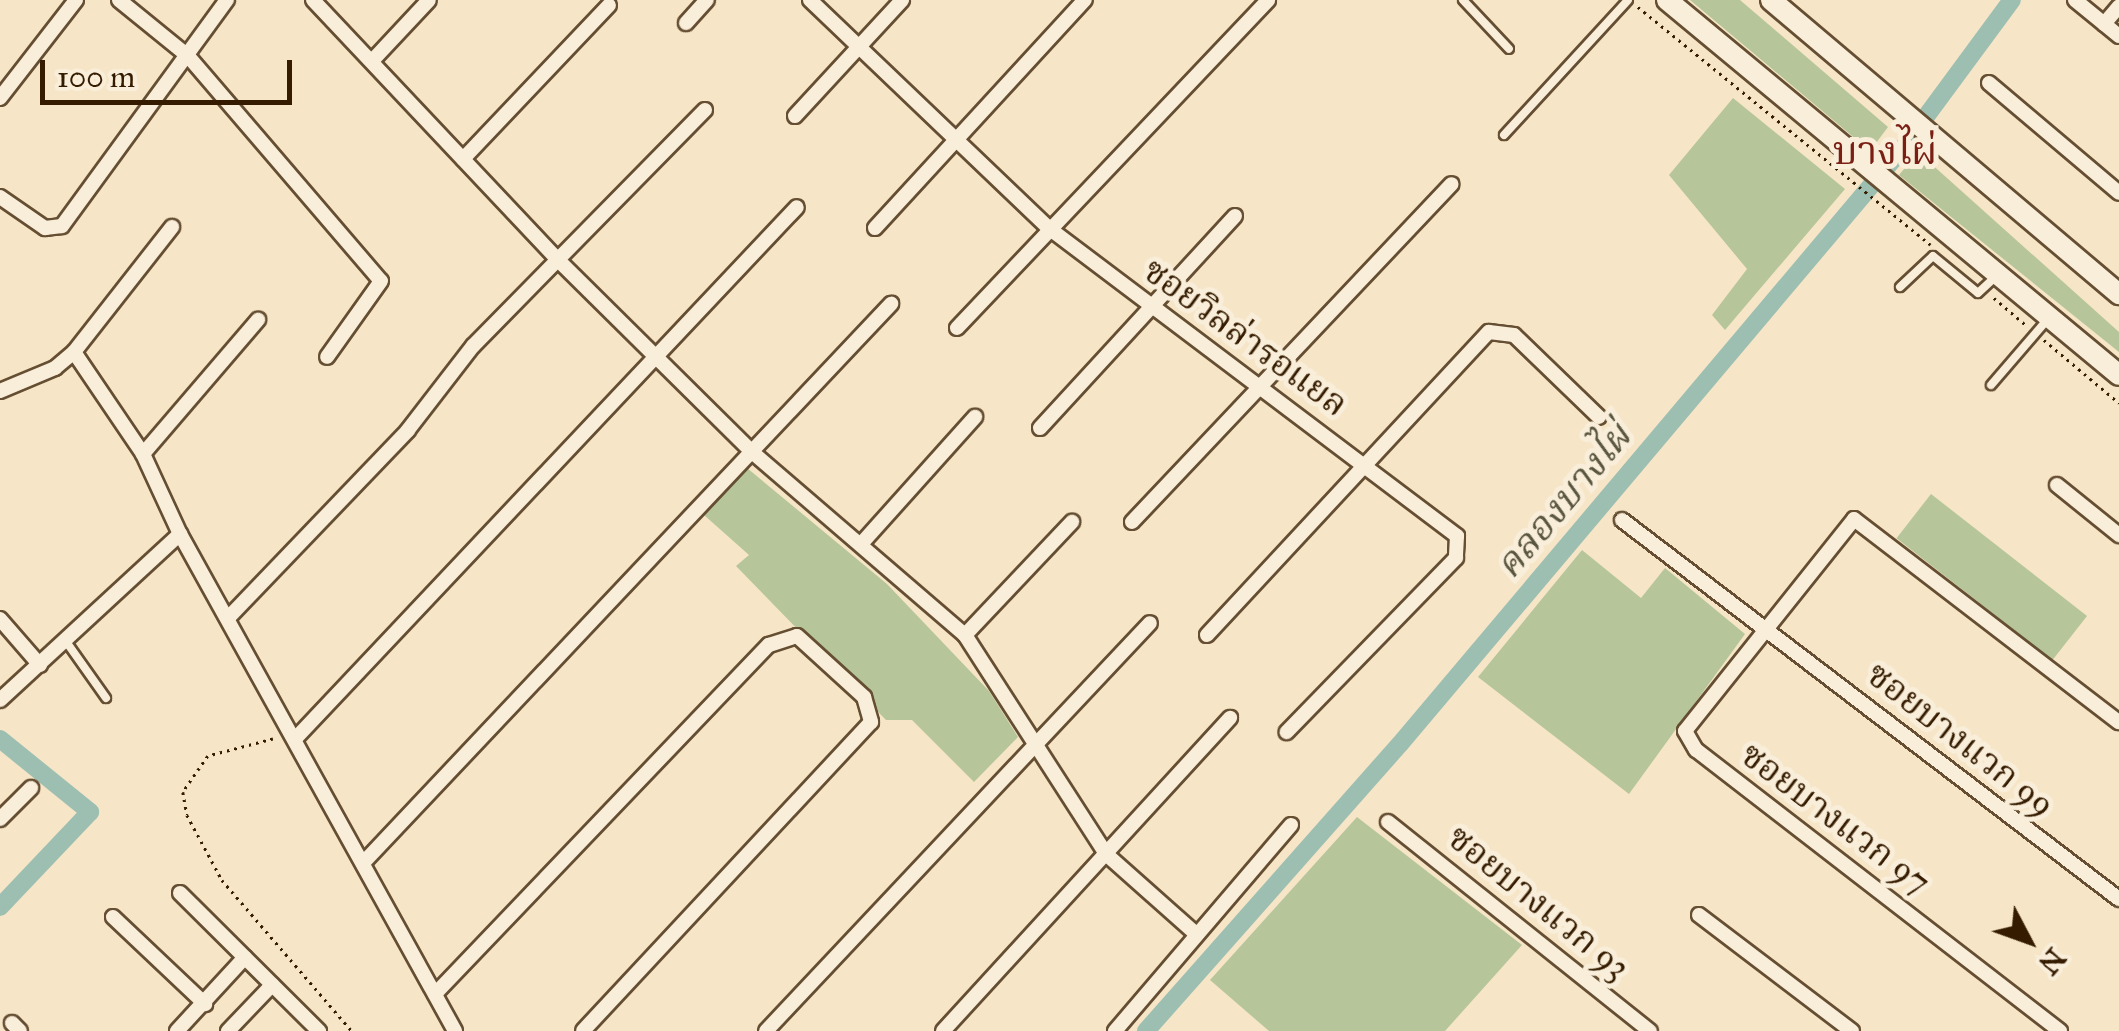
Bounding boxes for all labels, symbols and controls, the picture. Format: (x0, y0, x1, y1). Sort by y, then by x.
scale bar (45, 40, 298, 102)
text: 100 m (57, 59, 135, 95)
district label: บางไผ่ (1833, 127, 1937, 175)
street label: ซอยวิลล่ารอแยล (1135, 250, 1355, 426)
water label: คลองบางไผ่ (1485, 415, 1641, 587)
street label: ซอยบางแวก 99 (1858, 654, 2062, 826)
street label: ซอยบางแวก 97 (1732, 734, 1938, 904)
street label: ซอยบางแวก 93 (1439, 817, 1637, 989)
north arrow (1979, 891, 2079, 991)
text: N (2031, 941, 2073, 981)

